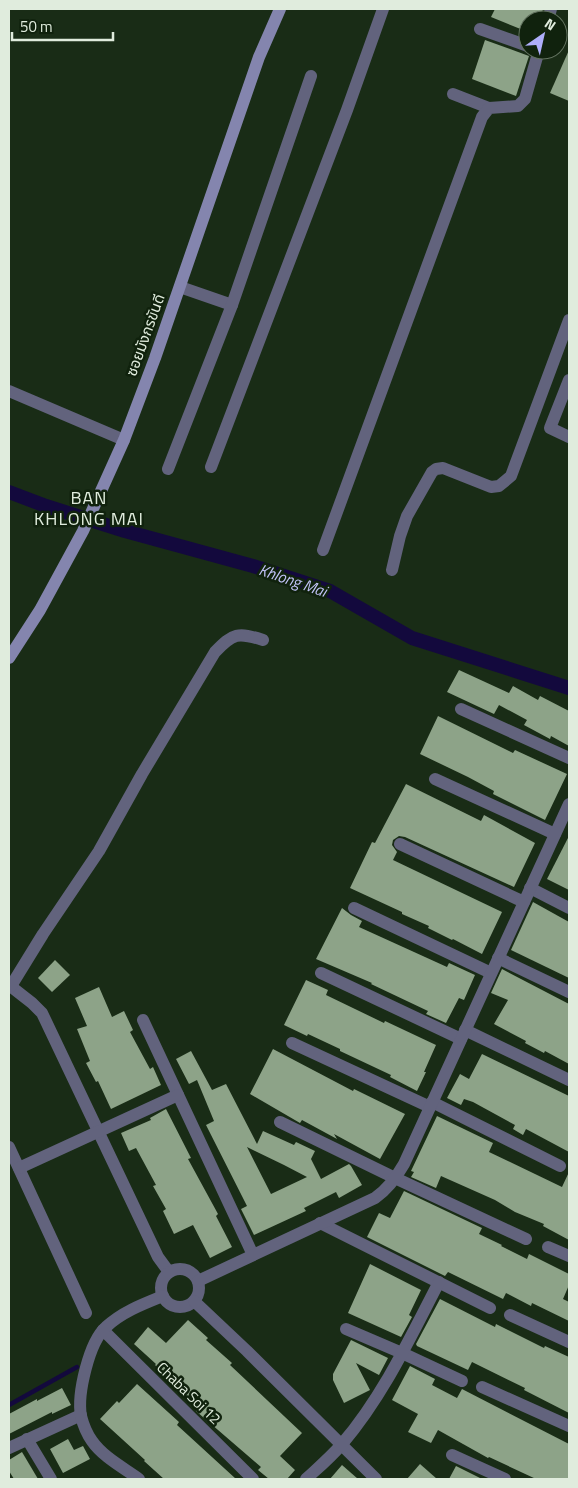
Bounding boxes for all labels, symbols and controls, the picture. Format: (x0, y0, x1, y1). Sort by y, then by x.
scale bar (12, 10, 114, 42)
north arrow (518, 10, 568, 60)
text: N (541, 12, 560, 35)
text: 50 m (20, 15, 53, 38)
street label: ซอยมังกรขันดี (119, 291, 171, 379)
district label: BAN KHLONG MAI (34, 484, 144, 532)
water label: Khlong Mai (256, 557, 332, 603)
street label: Chaba Soi 12 (152, 1356, 226, 1430)

